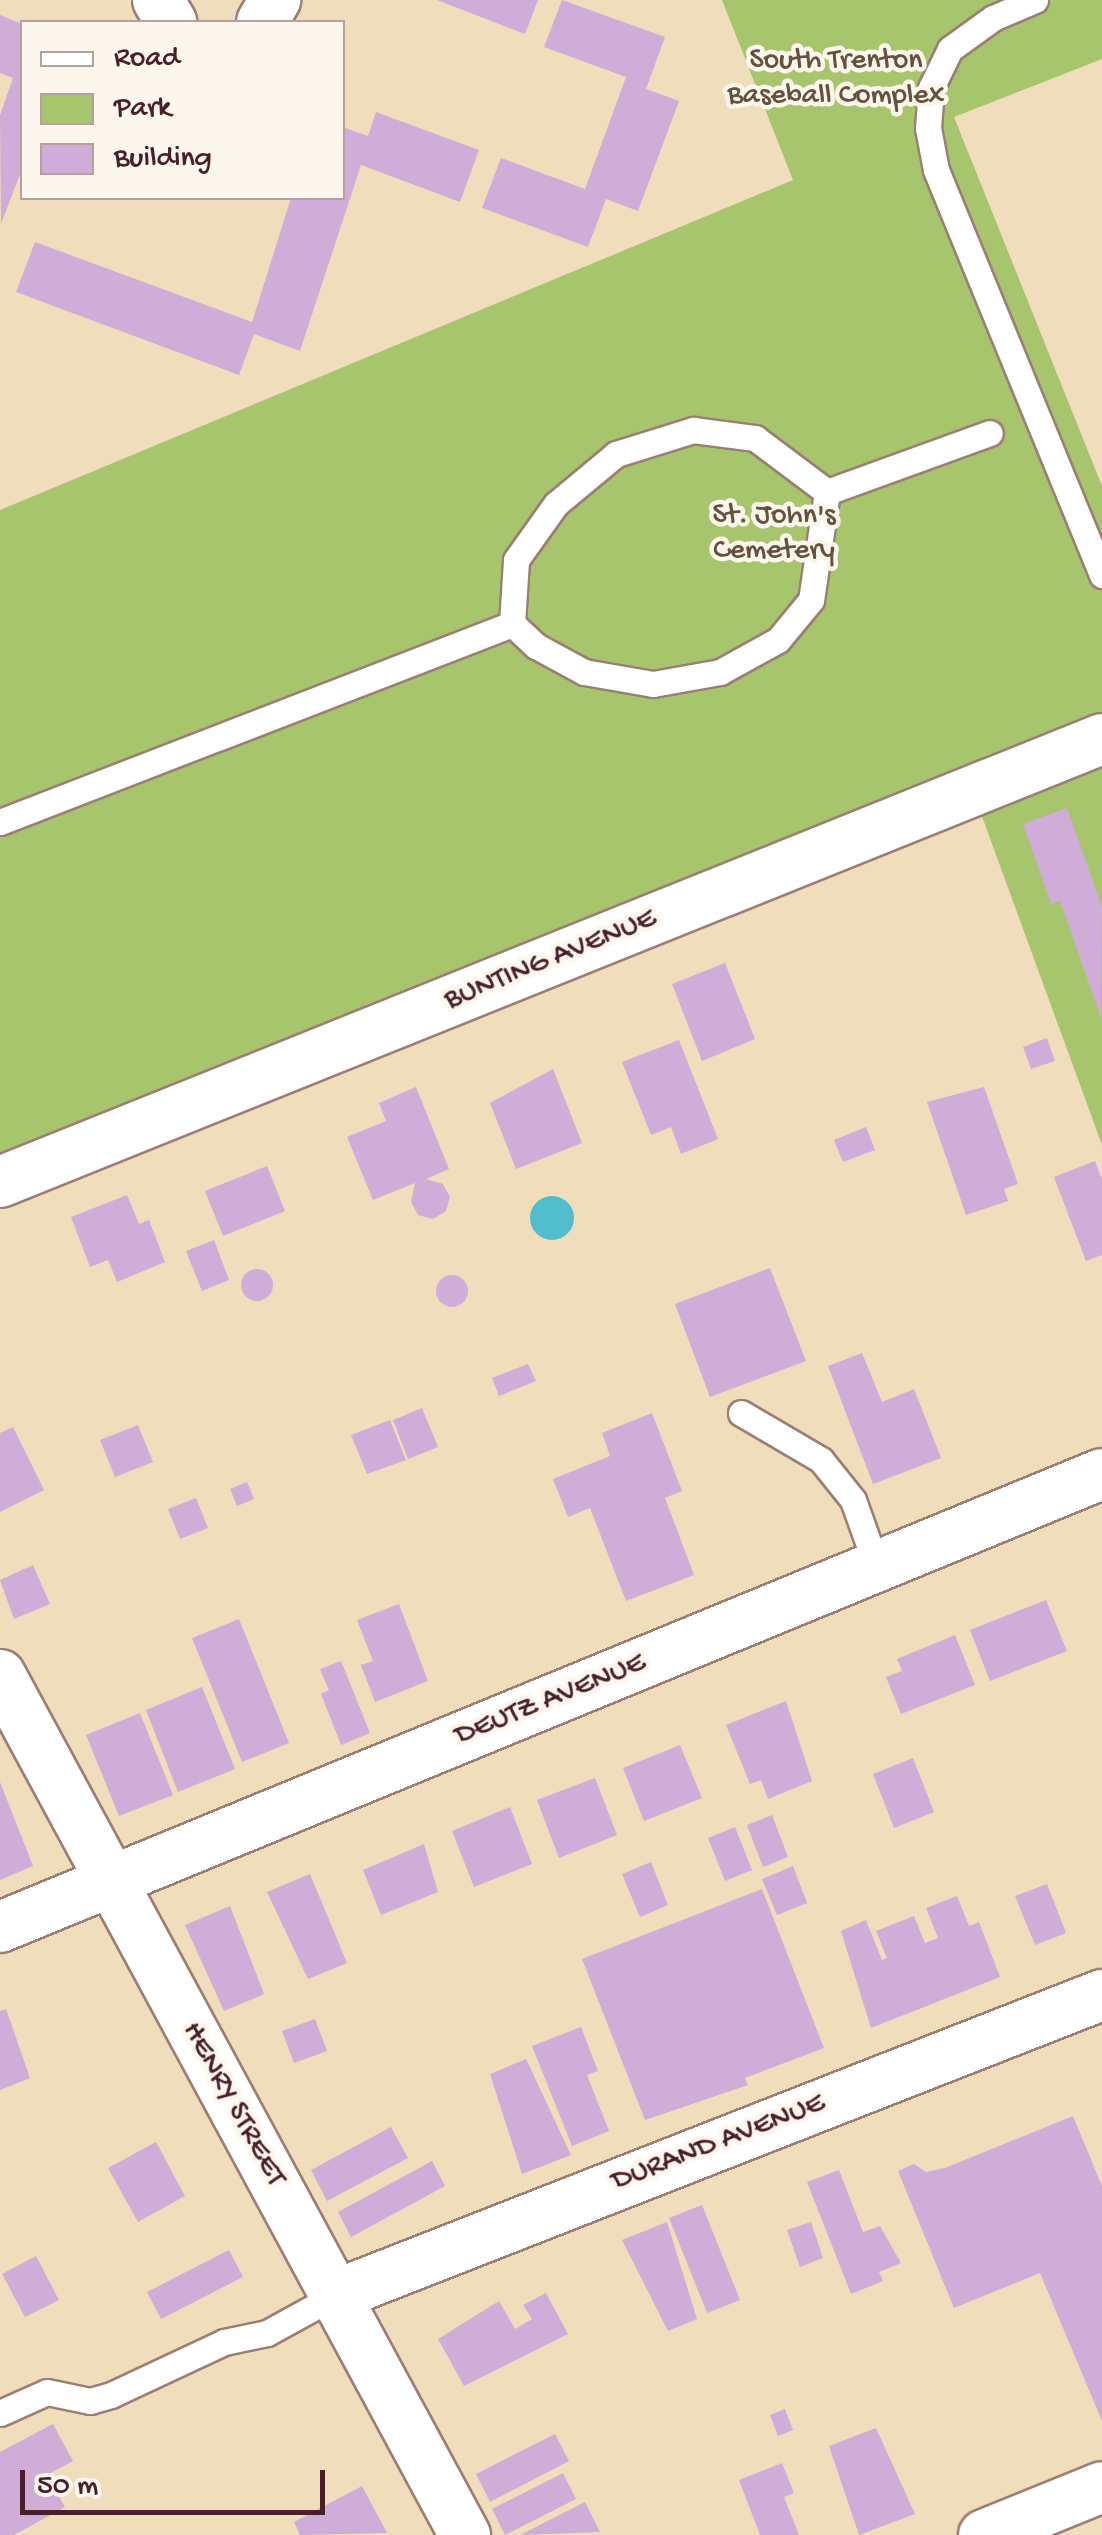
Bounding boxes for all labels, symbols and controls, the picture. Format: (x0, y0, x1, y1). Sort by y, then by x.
legend (20, 20, 345, 200)
text: Road (114, 42, 180, 77)
park label: South Trenton Baseball Complex (727, 44, 945, 114)
text: Park (114, 92, 171, 127)
text: Building (114, 142, 212, 177)
park label: St. John's Cemetery (712, 499, 836, 570)
street label: BUNTING AVENUE (440, 902, 662, 1020)
street label: DEUTZ AVENUE (450, 1646, 652, 1756)
street label: HENRY STREET (172, 2017, 292, 2193)
street label: DURAND AVENUE (607, 2087, 831, 2201)
scale bar (25, 2450, 330, 2512)
text: 50 m (37, 2470, 98, 2505)

